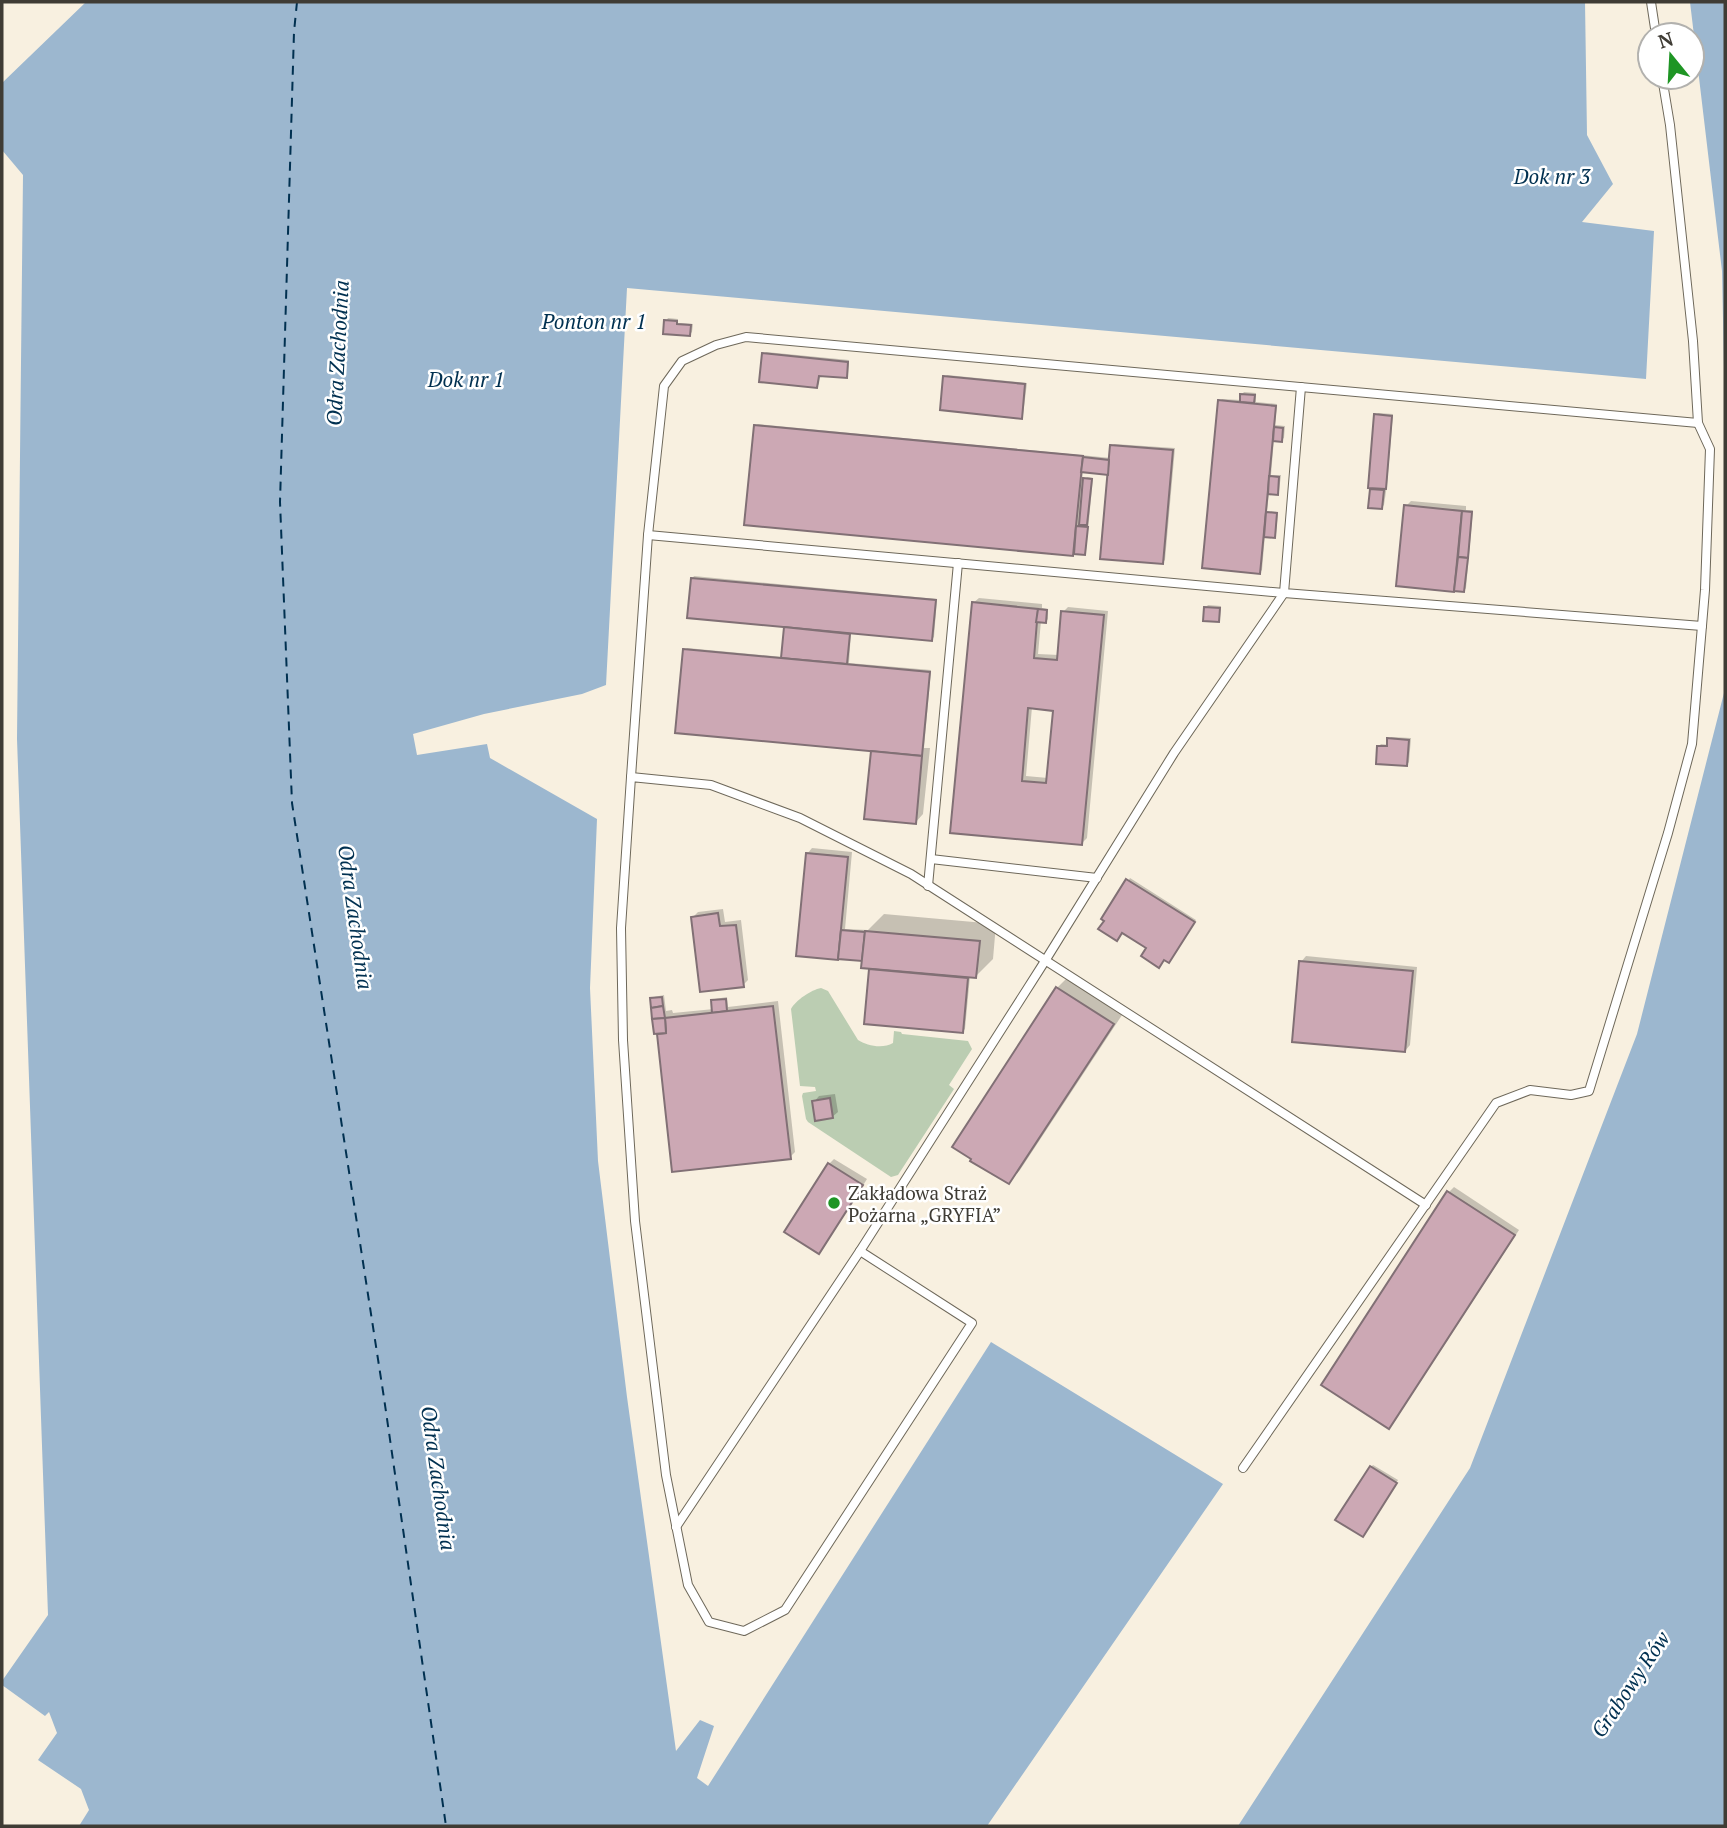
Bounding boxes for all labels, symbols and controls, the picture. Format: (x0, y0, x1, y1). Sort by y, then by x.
north arrow (1636, 21, 1706, 91)
text: N (1655, 25, 1677, 53)
water label: Dok nr 3 (1513, 162, 1591, 190)
water label: Odra Zachodnia (319, 279, 355, 427)
water label: Ponton nr 1 (541, 307, 646, 335)
water label: Dok nr 1 (427, 365, 504, 393)
water label: Odra Zachodnia (332, 843, 380, 991)
place label: Zakładowa Straż Pożarna „GRYFIA” (848, 1180, 1001, 1227)
marker: Zakładowa Straż Pożarna „GRYFIA” (826, 1195, 842, 1211)
water label: Odra Zachodnia (415, 1404, 463, 1552)
water label: Grabowy Rów (1584, 1625, 1676, 1743)

